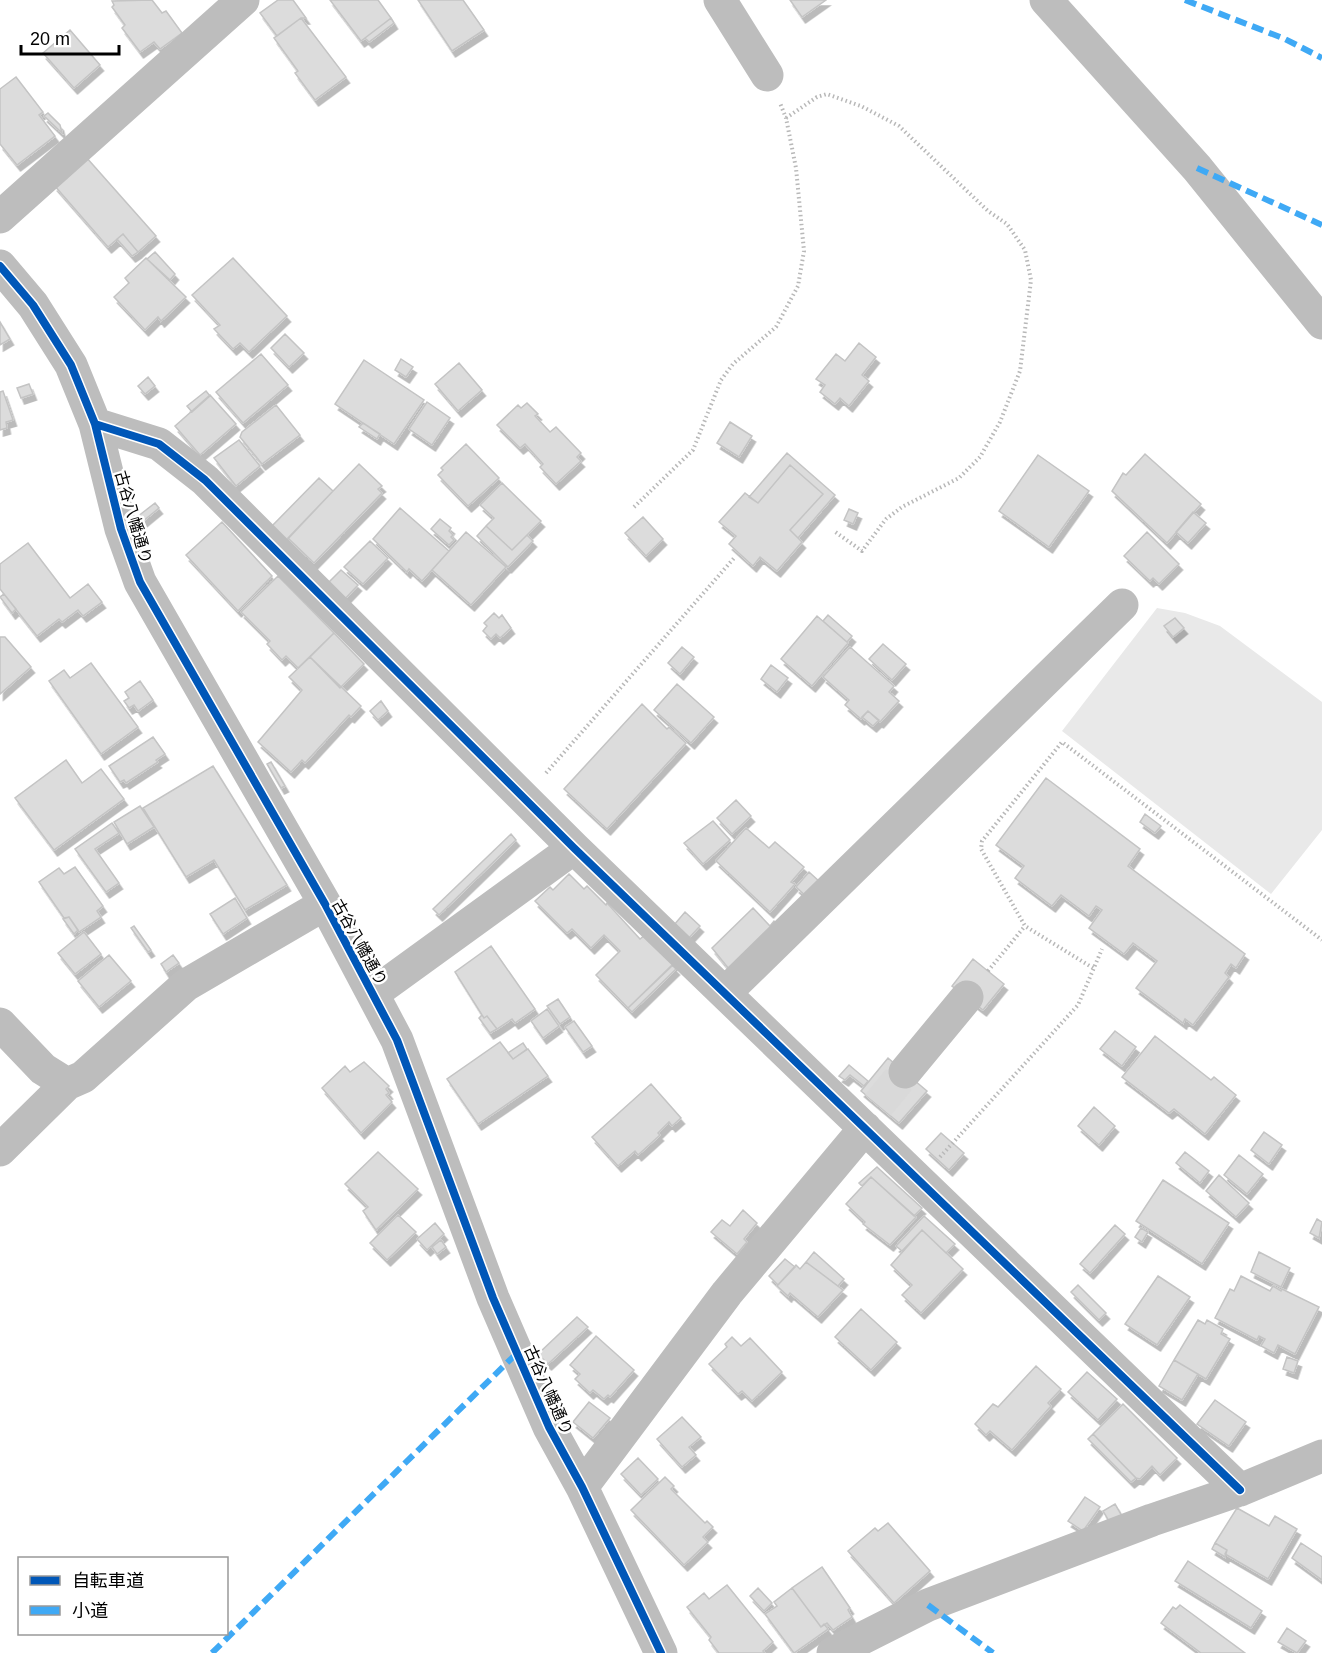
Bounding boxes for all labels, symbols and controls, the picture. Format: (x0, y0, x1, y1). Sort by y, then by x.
scale bar (21, 18, 118, 56)
text: 20 m (30, 29, 70, 49)
street label: 古谷八幡通り (112, 469, 155, 566)
street label: 古谷八幡通り (329, 896, 390, 988)
street label: 古谷八幡通り (521, 1343, 576, 1438)
legend (18, 1557, 228, 1635)
text: 自転車道 (72, 1571, 144, 1591)
text: 小道 (72, 1601, 108, 1621)

